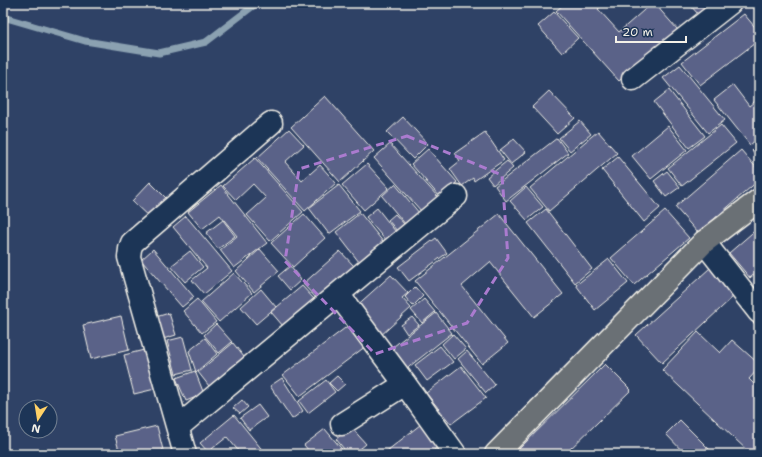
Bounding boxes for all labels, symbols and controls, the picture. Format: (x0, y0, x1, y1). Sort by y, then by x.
scale bar (616, 18, 686, 44)
text: 20 m (622, 24, 653, 40)
north arrow (18, 399, 58, 439)
text: N (30, 420, 42, 437)

